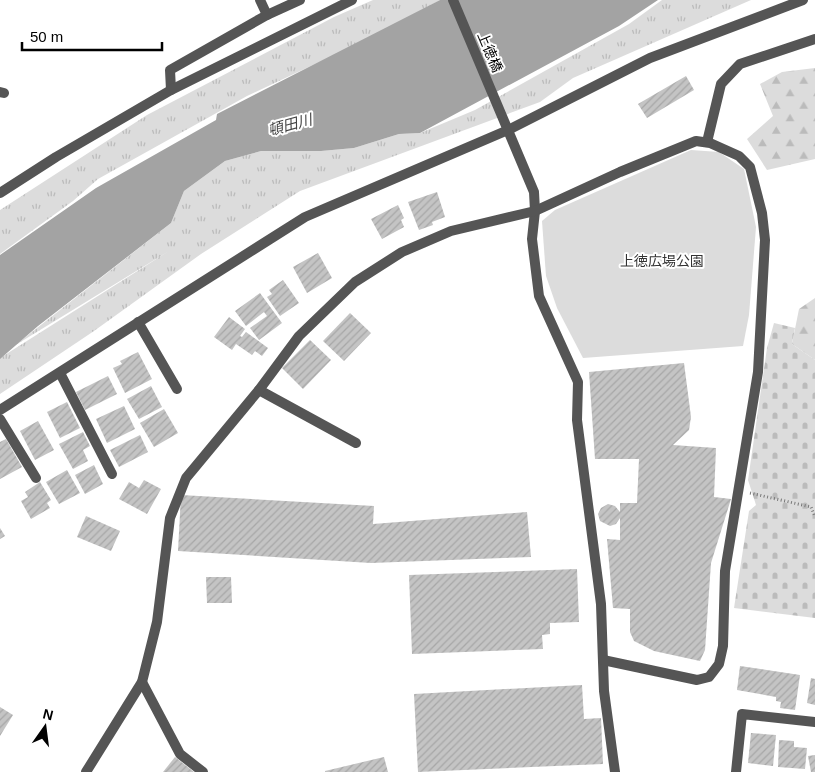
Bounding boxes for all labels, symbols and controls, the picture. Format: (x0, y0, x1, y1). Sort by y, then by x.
scale bar (22, 20, 162, 52)
text: 50 m (30, 28, 63, 45)
street label: 上徳橋 (474, 30, 506, 74)
water label: 頓田川 (266, 110, 316, 139)
park label: 上徳広場公園 (620, 253, 704, 269)
north arrow (20, 702, 70, 752)
text: N (41, 705, 55, 723)

